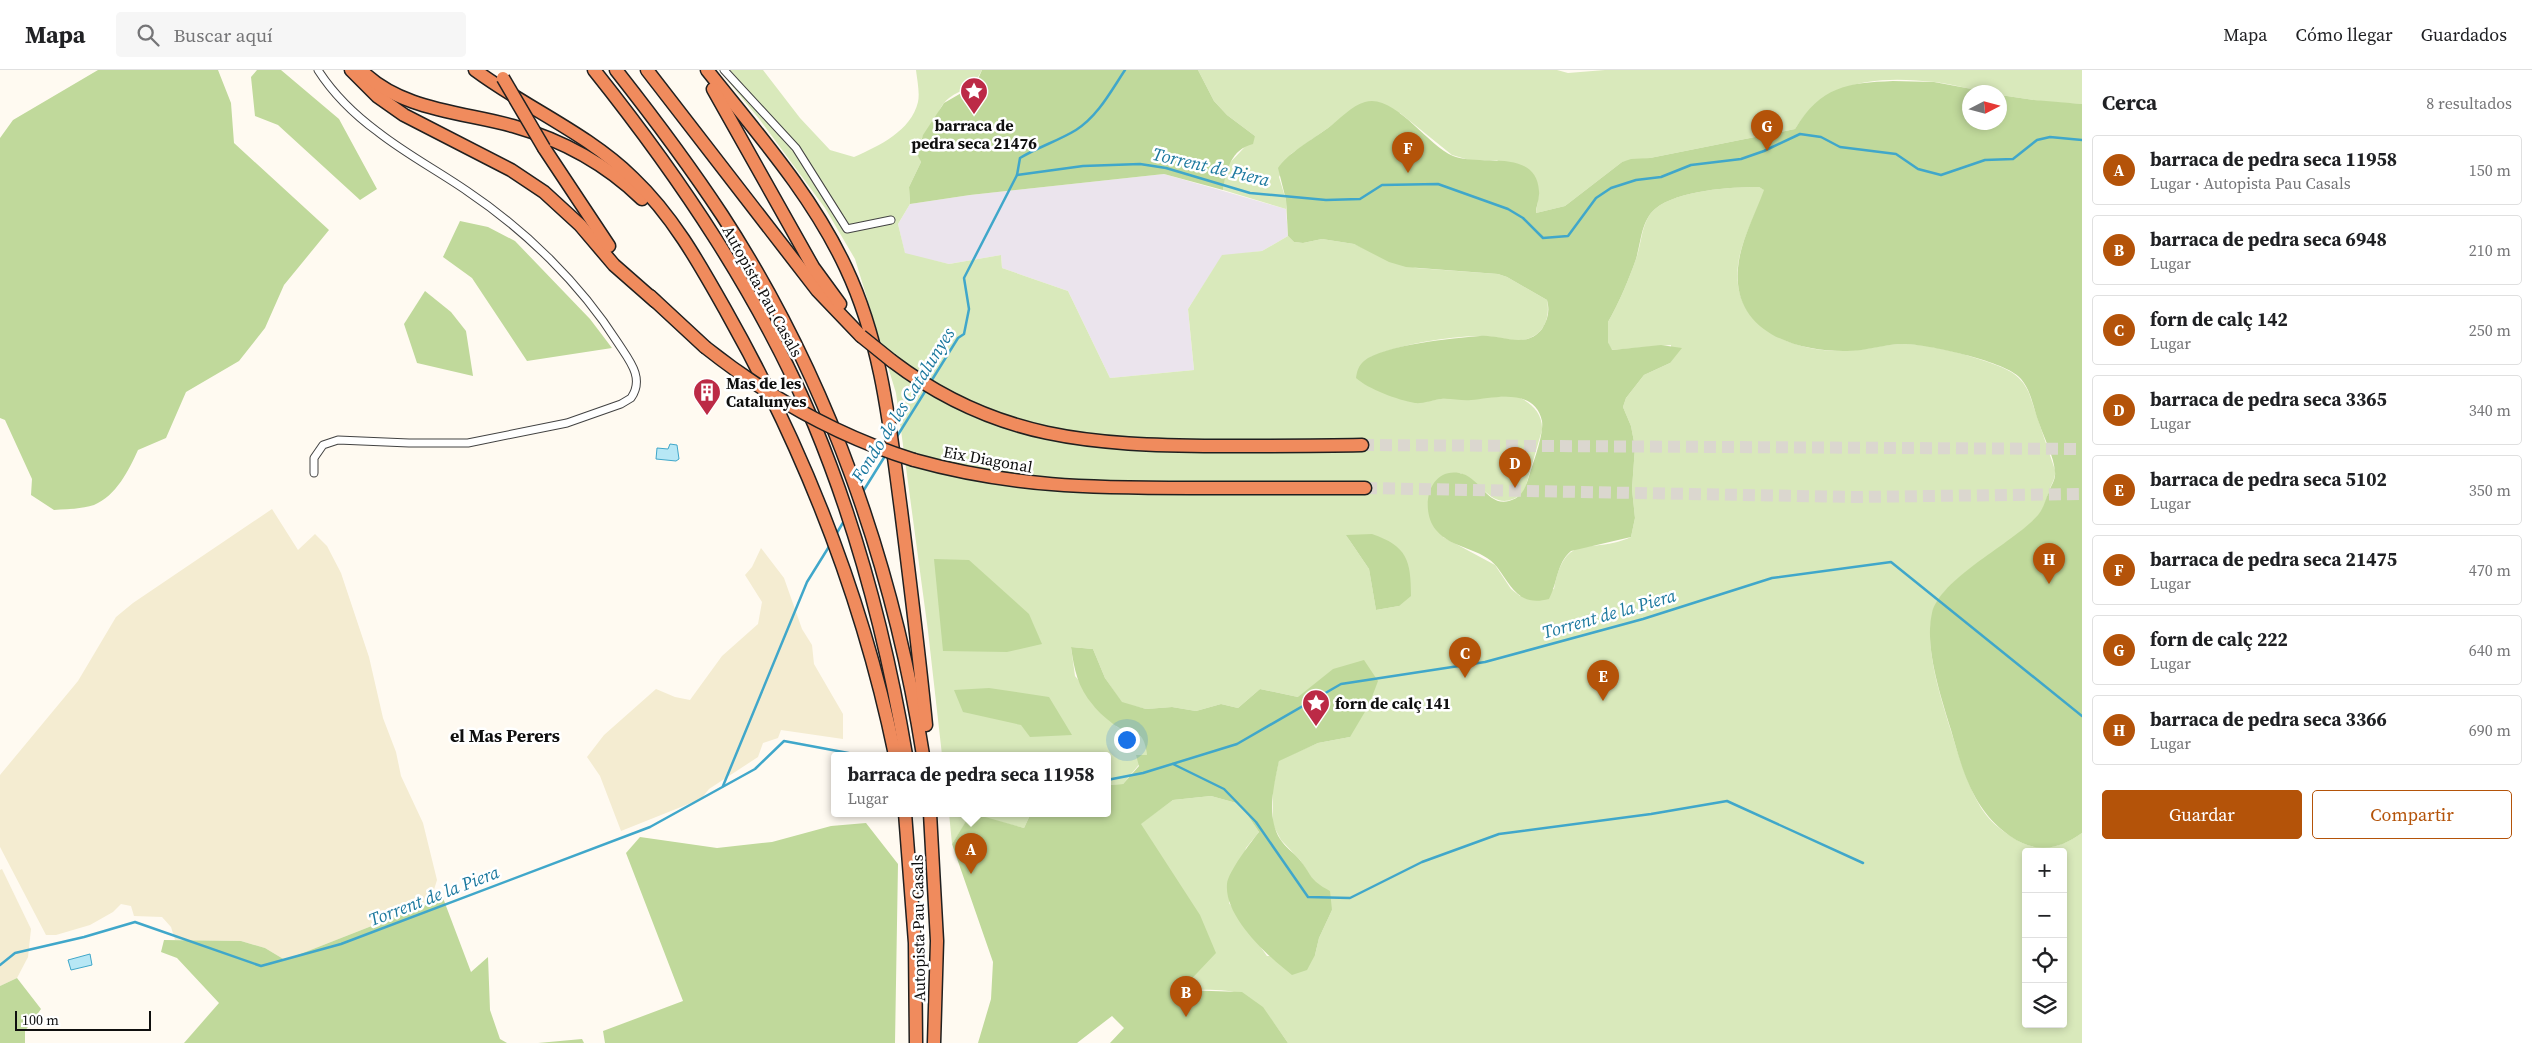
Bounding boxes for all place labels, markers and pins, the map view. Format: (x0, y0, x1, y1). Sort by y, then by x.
place icon: barraca de pedra seca 21476 (959, 76, 989, 115)
pin: G (1751, 110, 1783, 151)
place label: barraca de pedra seca 21476 (911, 114, 1037, 154)
pin: F (1392, 132, 1424, 173)
place label: Mas de les Catalunyes (726, 372, 807, 412)
building icon: Mas de les Catalunyes (692, 377, 722, 416)
pin: D (1499, 447, 1531, 488)
pin: H (2033, 543, 2065, 584)
pin: C (1449, 637, 1481, 678)
pin: E (1587, 660, 1619, 701)
place icon: forn de calç 141 (1301, 688, 1331, 727)
place label: forn de calç 141 (1335, 692, 1451, 714)
pin: A (955, 833, 987, 874)
pin: B (1170, 976, 1202, 1017)

